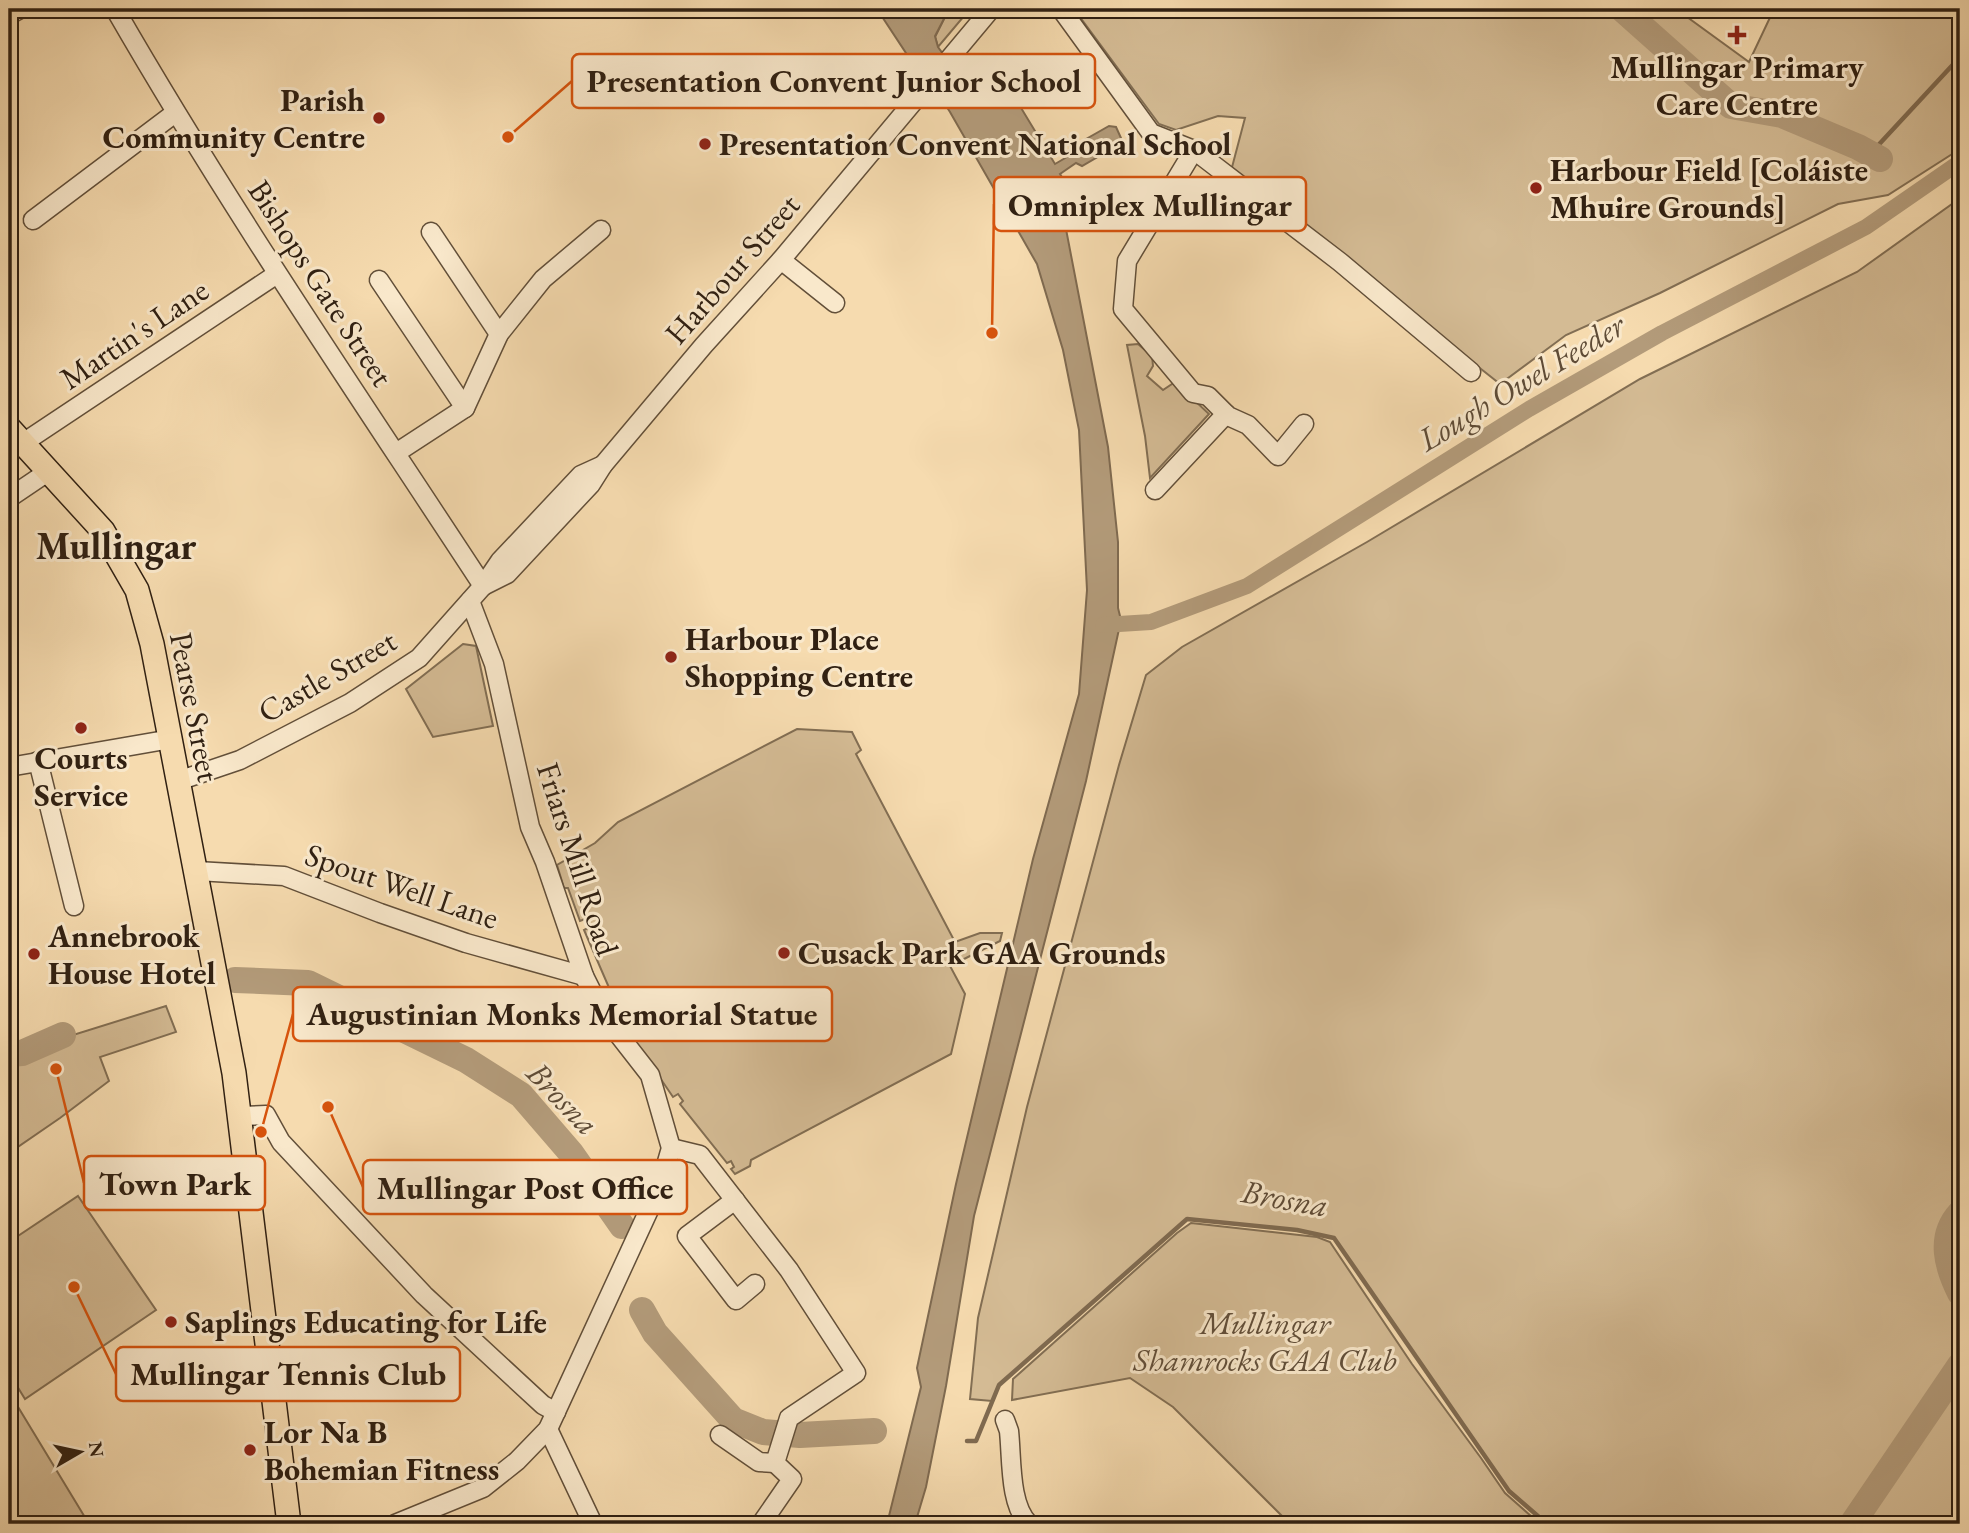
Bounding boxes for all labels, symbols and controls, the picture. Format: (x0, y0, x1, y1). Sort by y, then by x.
marker: Mullingar Primary Care Centre (1727, 25, 1747, 45)
place label: Mullingar Primary Care Centre (1610, 46, 1864, 125)
callout: Presentation Convent Junior School (572, 54, 1095, 108)
text: Presentation Convent Junior School (587, 59, 1081, 102)
place label: Parish Community Centre (103, 79, 365, 158)
marker: Parish Community Centre (371, 110, 387, 126)
place label: Presentation Convent National School (719, 123, 1231, 165)
marker: Presentation Convent National School (697, 136, 713, 152)
place label: Harbour Field [Coláiste Mhuire Grounds] (1550, 149, 1868, 228)
street label: Bishops Gate Street (239, 172, 403, 394)
callout: Omniplex Mullingar (994, 177, 1306, 231)
marker: Harbour Field [Coláiste Mhuire Grounds] (1528, 180, 1544, 196)
text: Omniplex Mullingar (1008, 183, 1292, 226)
street label: Harbour Street (655, 185, 809, 353)
street label: Martin's Lane (52, 269, 216, 399)
water label: Lough Owel Feeder (1409, 303, 1634, 461)
district label: Mullingar (36, 521, 197, 570)
place label: Harbour Place Shopping Centre (685, 618, 913, 697)
street label: Castle Street (250, 620, 404, 732)
street label: Pearse Street (160, 629, 230, 785)
marker: Harbour Place Shopping Centre (663, 649, 679, 665)
marker: Courts Service (73, 720, 89, 736)
place label: Courts Service (34, 737, 128, 816)
street label: Friars Mill Road (527, 757, 629, 962)
street label: Spout Well Lane (300, 833, 504, 939)
place label: Annebrook House Hotel (47, 915, 216, 994)
place label: Cusack Park GAA Grounds (798, 932, 1166, 974)
marker: Cusack Park GAA Grounds (776, 945, 792, 961)
marker: Annebrook House Hotel (26, 946, 42, 962)
callout: Augustinian Monks Memorial Statue (293, 987, 832, 1041)
text: Augustinian Monks Memorial Statue (305, 992, 818, 1035)
water label: Brosna (517, 1051, 609, 1144)
callout: Town Park (84, 1156, 265, 1210)
callout: Mullingar Post Office (363, 1160, 687, 1214)
text: Town Park (99, 1162, 252, 1205)
text: Mullingar Post Office (377, 1166, 673, 1209)
water label: Brosna (1238, 1169, 1331, 1227)
place label: Saplings Educating for Life (185, 1301, 547, 1343)
park label: Mullingar Shamrocks GAA Club (1132, 1302, 1397, 1381)
marker: Saplings Educating for Life (163, 1314, 179, 1330)
callout: Mullingar Tennis Club (116, 1347, 460, 1401)
text: Mullingar Tennis Club (130, 1352, 446, 1395)
place label: Lor Na B Bohemian Fitness (264, 1411, 499, 1490)
north arrow (46, 1418, 116, 1488)
text: N (83, 1440, 110, 1460)
marker: Lor Na B Bohemian Fitness (242, 1442, 258, 1458)

